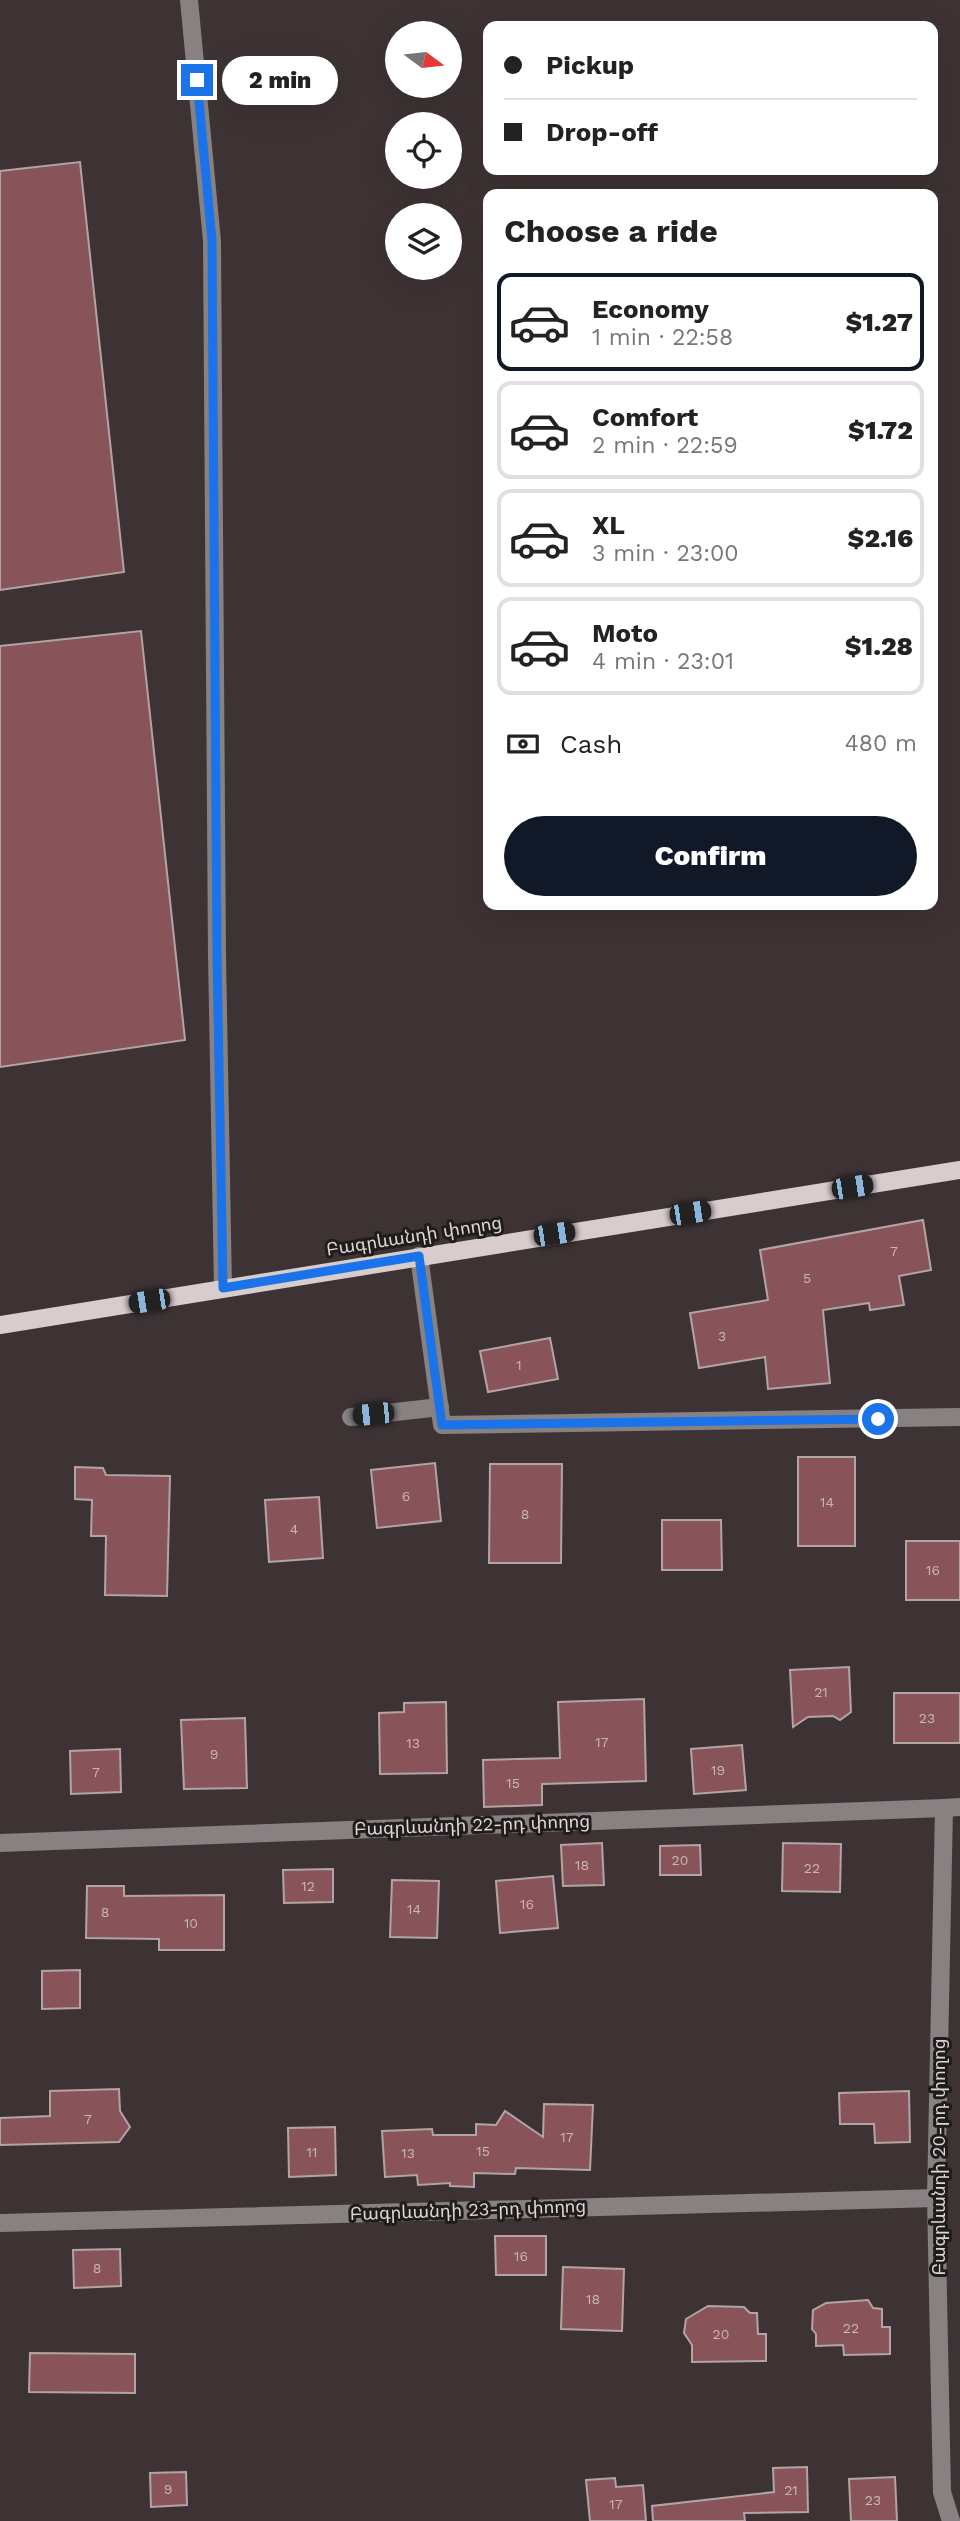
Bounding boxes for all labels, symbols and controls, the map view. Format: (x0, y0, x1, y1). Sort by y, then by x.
north arrow (385, 21, 462, 98)
map controls (385, 21, 462, 280)
text: Pickup (546, 50, 634, 80)
callout: 2 min (222, 56, 337, 104)
route end (181, 64, 213, 96)
text: 2 min (249, 67, 311, 94)
button: locate (385, 112, 462, 189)
text: Drop-off (546, 117, 658, 147)
button: layers (385, 203, 462, 280)
text: Choose a ride (504, 212, 718, 250)
icon: car (508, 291, 571, 354)
text: Economy (592, 294, 709, 324)
text: $1.27 (845, 307, 913, 337)
text: 1 min · 22:58 (592, 324, 733, 351)
icon: car (508, 399, 571, 462)
text: Comfort (592, 402, 698, 432)
text: $1.72 (848, 415, 913, 445)
text: 2 min · 22:59 (592, 432, 738, 459)
icon: car (508, 507, 571, 570)
text: XL (592, 510, 625, 540)
text: $2.16 (848, 523, 913, 553)
text: 3 min · 23:00 (592, 540, 739, 567)
icon: car (508, 615, 571, 678)
text: Moto (592, 618, 658, 648)
text: $1.28 (845, 631, 913, 661)
text: 4 min · 23:01 (592, 648, 734, 675)
icon: cash (504, 725, 542, 763)
text: Cash (560, 729, 622, 759)
text: 480 m (845, 730, 917, 757)
button: Confirm (504, 816, 917, 896)
car (830, 1173, 875, 1201)
car (668, 1199, 713, 1227)
street label: Բագրևանդի փողոց (324, 1211, 503, 1260)
car (532, 1220, 577, 1248)
house number: 7 (890, 1243, 898, 1259)
house number: 5 (803, 1270, 811, 1286)
car (127, 1287, 172, 1315)
house number: 3 (718, 1328, 726, 1344)
house number: 1 (516, 1357, 522, 1373)
car (352, 1401, 395, 1427)
route start (862, 1403, 894, 1435)
house number: 6 (402, 1488, 410, 1504)
house number: 14 (820, 1494, 834, 1510)
house number: 8 (521, 1506, 529, 1522)
house number: 4 (290, 1521, 298, 1537)
house number: 16 (926, 1562, 940, 1578)
house number: 21 (814, 1684, 828, 1700)
house number: 23 (919, 1710, 935, 1726)
house number: 17 (595, 1734, 609, 1750)
house number: 13 (406, 1735, 420, 1751)
house number: 9 (210, 1746, 218, 1762)
house number: 19 (711, 1762, 725, 1778)
house number: 7 (92, 1764, 100, 1780)
house number: 15 (506, 1775, 520, 1791)
street label: Բագրևանդի 22-րդ փողոց (354, 1810, 590, 1839)
house number: 20 (672, 1852, 688, 1868)
house number: 18 (575, 1857, 589, 1873)
house number: 22 (804, 1860, 820, 1876)
house number: 12 (301, 1878, 315, 1894)
house number: 16 (520, 1896, 534, 1912)
house number: 14 (407, 1901, 421, 1917)
house number: 8 (101, 1904, 109, 1920)
house number: 10 (184, 1915, 198, 1931)
street label: Բագրևանդի 20-րդ փողոց (928, 2038, 949, 2276)
house number: 7 (84, 2111, 92, 2127)
house number: 17 (560, 2129, 574, 2145)
house number: 15 (476, 2143, 490, 2159)
house number: 11 (307, 2144, 317, 2160)
house number: 13 (401, 2145, 415, 2161)
street label: Բագրևանդի 23-րդ փողոց (349, 2195, 586, 2224)
house number: 16 (514, 2248, 528, 2264)
house number: 8 (93, 2260, 101, 2276)
house number: 18 (586, 2291, 600, 2307)
house number: 22 (843, 2320, 859, 2336)
house number: 20 (713, 2326, 729, 2342)
house number: 9 (164, 2481, 172, 2497)
house number: 21 (784, 2482, 798, 2498)
house number: 23 (865, 2492, 881, 2508)
house number: 17 (609, 2496, 623, 2512)

